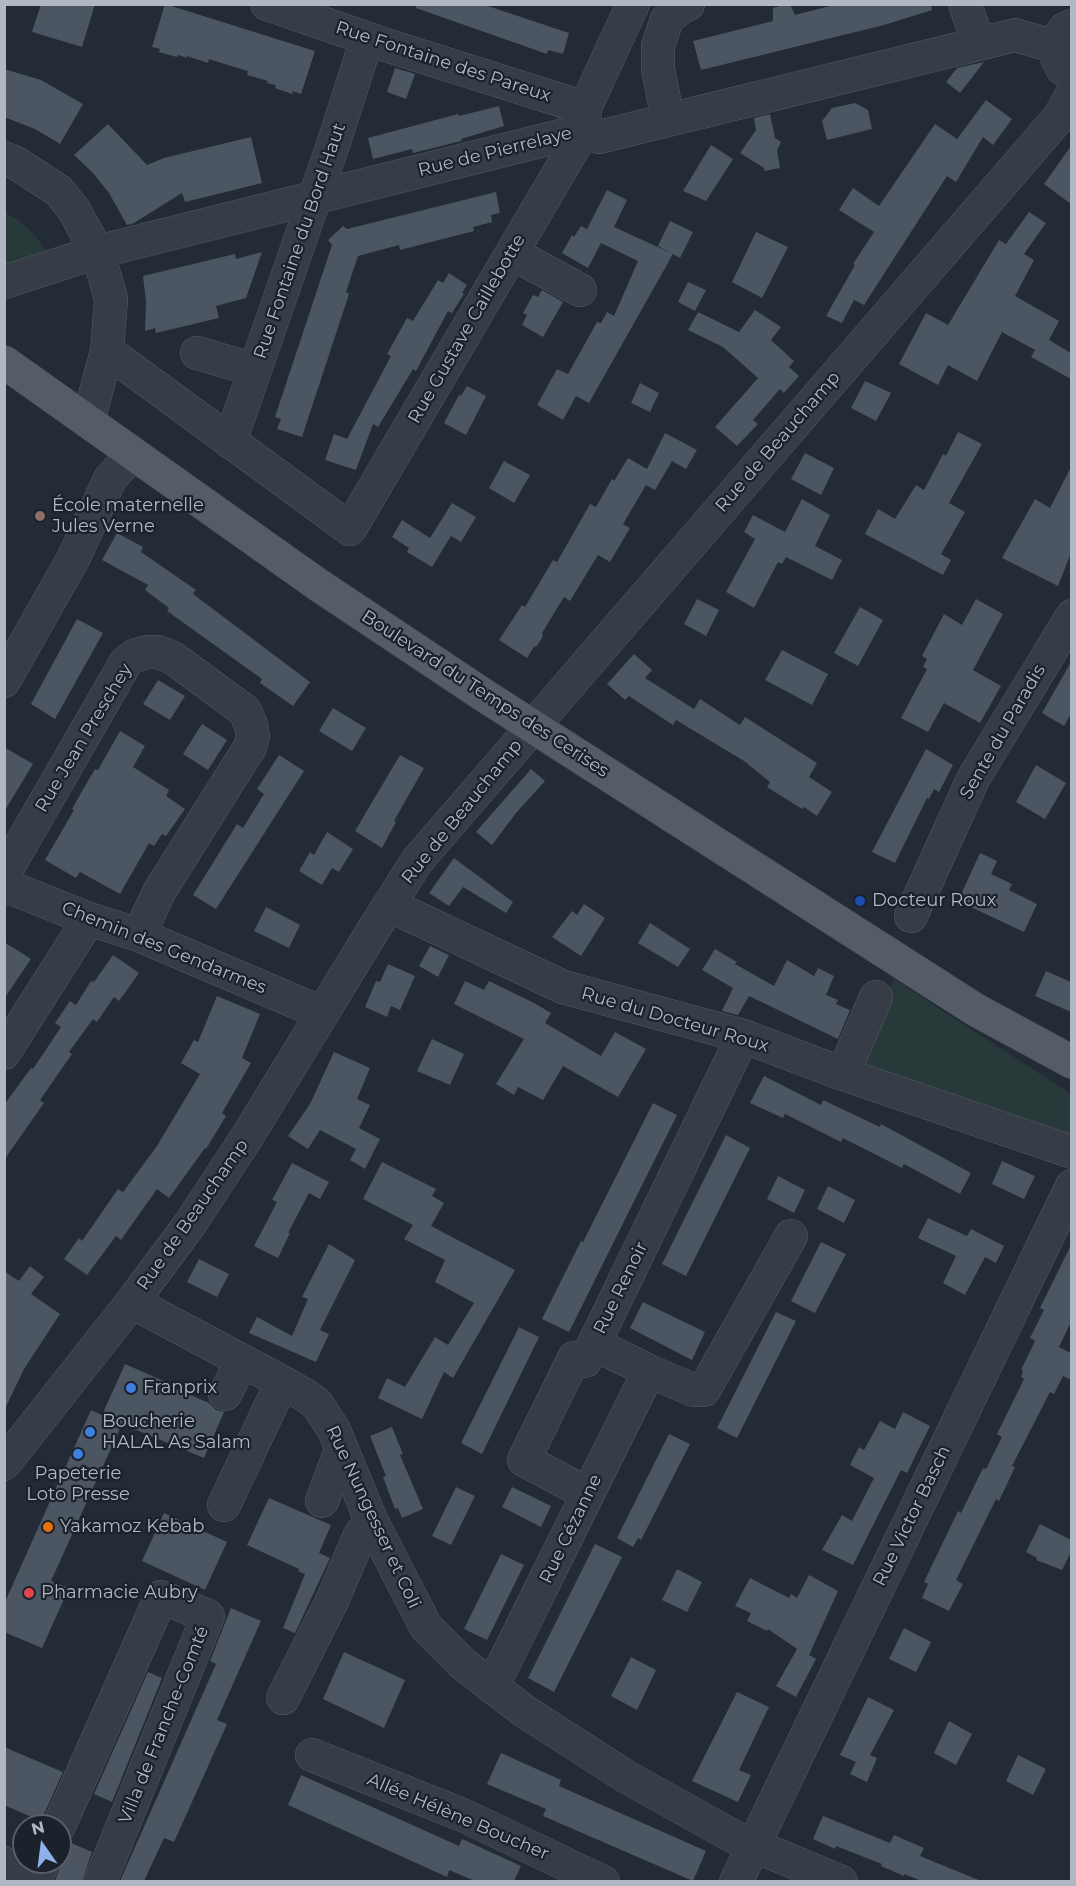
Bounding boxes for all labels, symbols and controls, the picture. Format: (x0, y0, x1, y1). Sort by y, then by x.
street label: Rue Fontaine des Pareux (333, 17, 553, 107)
street label: Rue Fontaine du Bord Haut (249, 120, 351, 362)
street label: Rue de Pierrelaye (416, 122, 574, 182)
street label: Rue Gustave Caillebotte (404, 231, 530, 427)
street label: Rue de Beauchamp (711, 367, 845, 517)
place label: École maternelle Jules Verne (52, 495, 204, 538)
marker: École maternelle Jules Verne (33, 509, 47, 523)
street label: Boulevard du Temps des Cerises (357, 606, 613, 782)
street label: Rue Jean Preschey (31, 660, 137, 816)
street label: Sente du Paradis (956, 661, 1050, 803)
street label: Rue de Beauchamp (397, 735, 527, 889)
place label: Docteur Roux (872, 890, 996, 912)
marker: Docteur Roux (853, 894, 867, 908)
street label: Chemin des Gendarmes (59, 897, 269, 999)
street label: Rue du Docteur Roux (579, 983, 771, 1057)
street label: Rue de Beauchamp (133, 1135, 253, 1295)
street label: Rue Renoir (589, 1238, 653, 1338)
place label: Franprix (143, 1377, 217, 1399)
marker: Franprix (124, 1381, 138, 1395)
place label: Boucherie HALAL As Salam (102, 1411, 251, 1454)
street label: Rue Nungesser et Coli (321, 1422, 425, 1612)
marker: Boucherie HALAL As Salam (83, 1425, 97, 1439)
street label: Rue Victor Basch (869, 1442, 955, 1590)
marker: Papeterie Loto Presse (71, 1447, 85, 1461)
place label: Papeterie Loto Presse (26, 1463, 130, 1506)
street label: Rue Cézanne (535, 1471, 607, 1587)
place label: Yakamoz Kebab (60, 1516, 204, 1538)
marker: Yakamoz Kebab (41, 1520, 55, 1534)
place label: Pharmacie Aubry (41, 1582, 198, 1604)
marker: Pharmacie Aubry (22, 1586, 36, 1600)
street label: Villa de Franche-Comté (114, 1623, 214, 1827)
street label: Allée Hélène Boucher (364, 1769, 552, 1865)
north arrow (12, 1814, 72, 1874)
text: N (29, 1817, 47, 1839)

